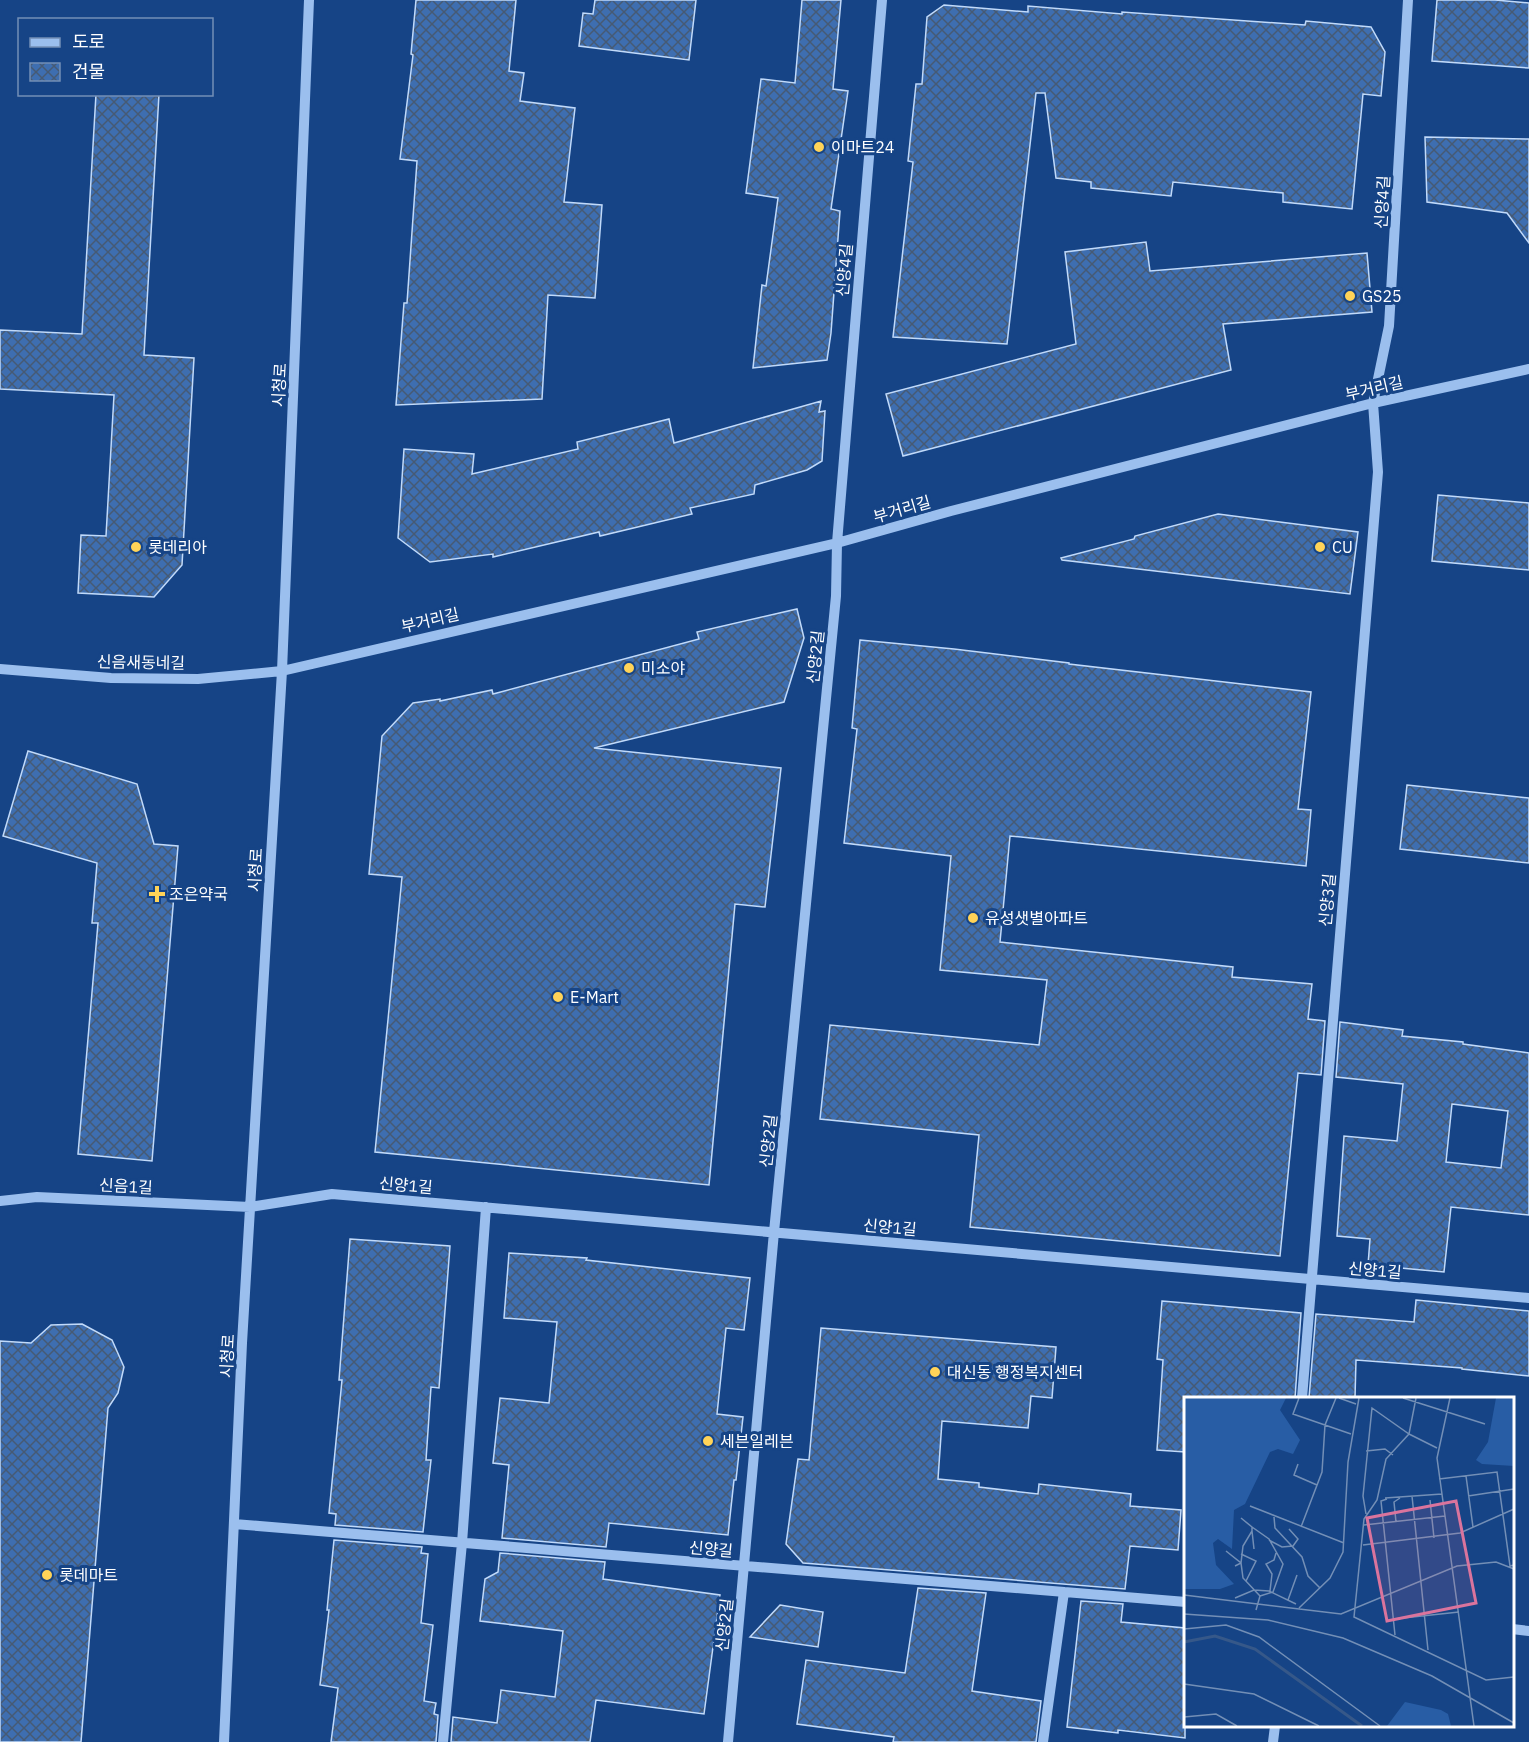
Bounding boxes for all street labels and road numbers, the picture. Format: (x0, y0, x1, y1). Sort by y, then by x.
street label: 신양4길 (1371, 175, 1393, 229)
street label: 신양4길 (832, 242, 856, 298)
street label: 시청로 (268, 362, 290, 408)
street label: 부거리길 (1343, 372, 1405, 404)
street label: 부거리길 (871, 491, 933, 527)
street label: 부거리길 (399, 604, 461, 636)
street label: 신양2길 (802, 629, 828, 685)
street label: 신음새동네길 (97, 651, 185, 673)
street label: 시청로 (244, 847, 266, 893)
street label: 신양3길 (1315, 872, 1339, 928)
street label: 신양2길 (755, 1113, 781, 1169)
street label: 신양1길 (378, 1173, 434, 1197)
street label: 신음1길 (99, 1175, 153, 1197)
street label: 신양1길 (862, 1215, 918, 1239)
street label: 신양1길 (1347, 1258, 1403, 1282)
street label: 시청로 (216, 1333, 238, 1379)
street label: 신양길 (688, 1537, 734, 1561)
street label: 신양2길 (711, 1597, 737, 1653)

